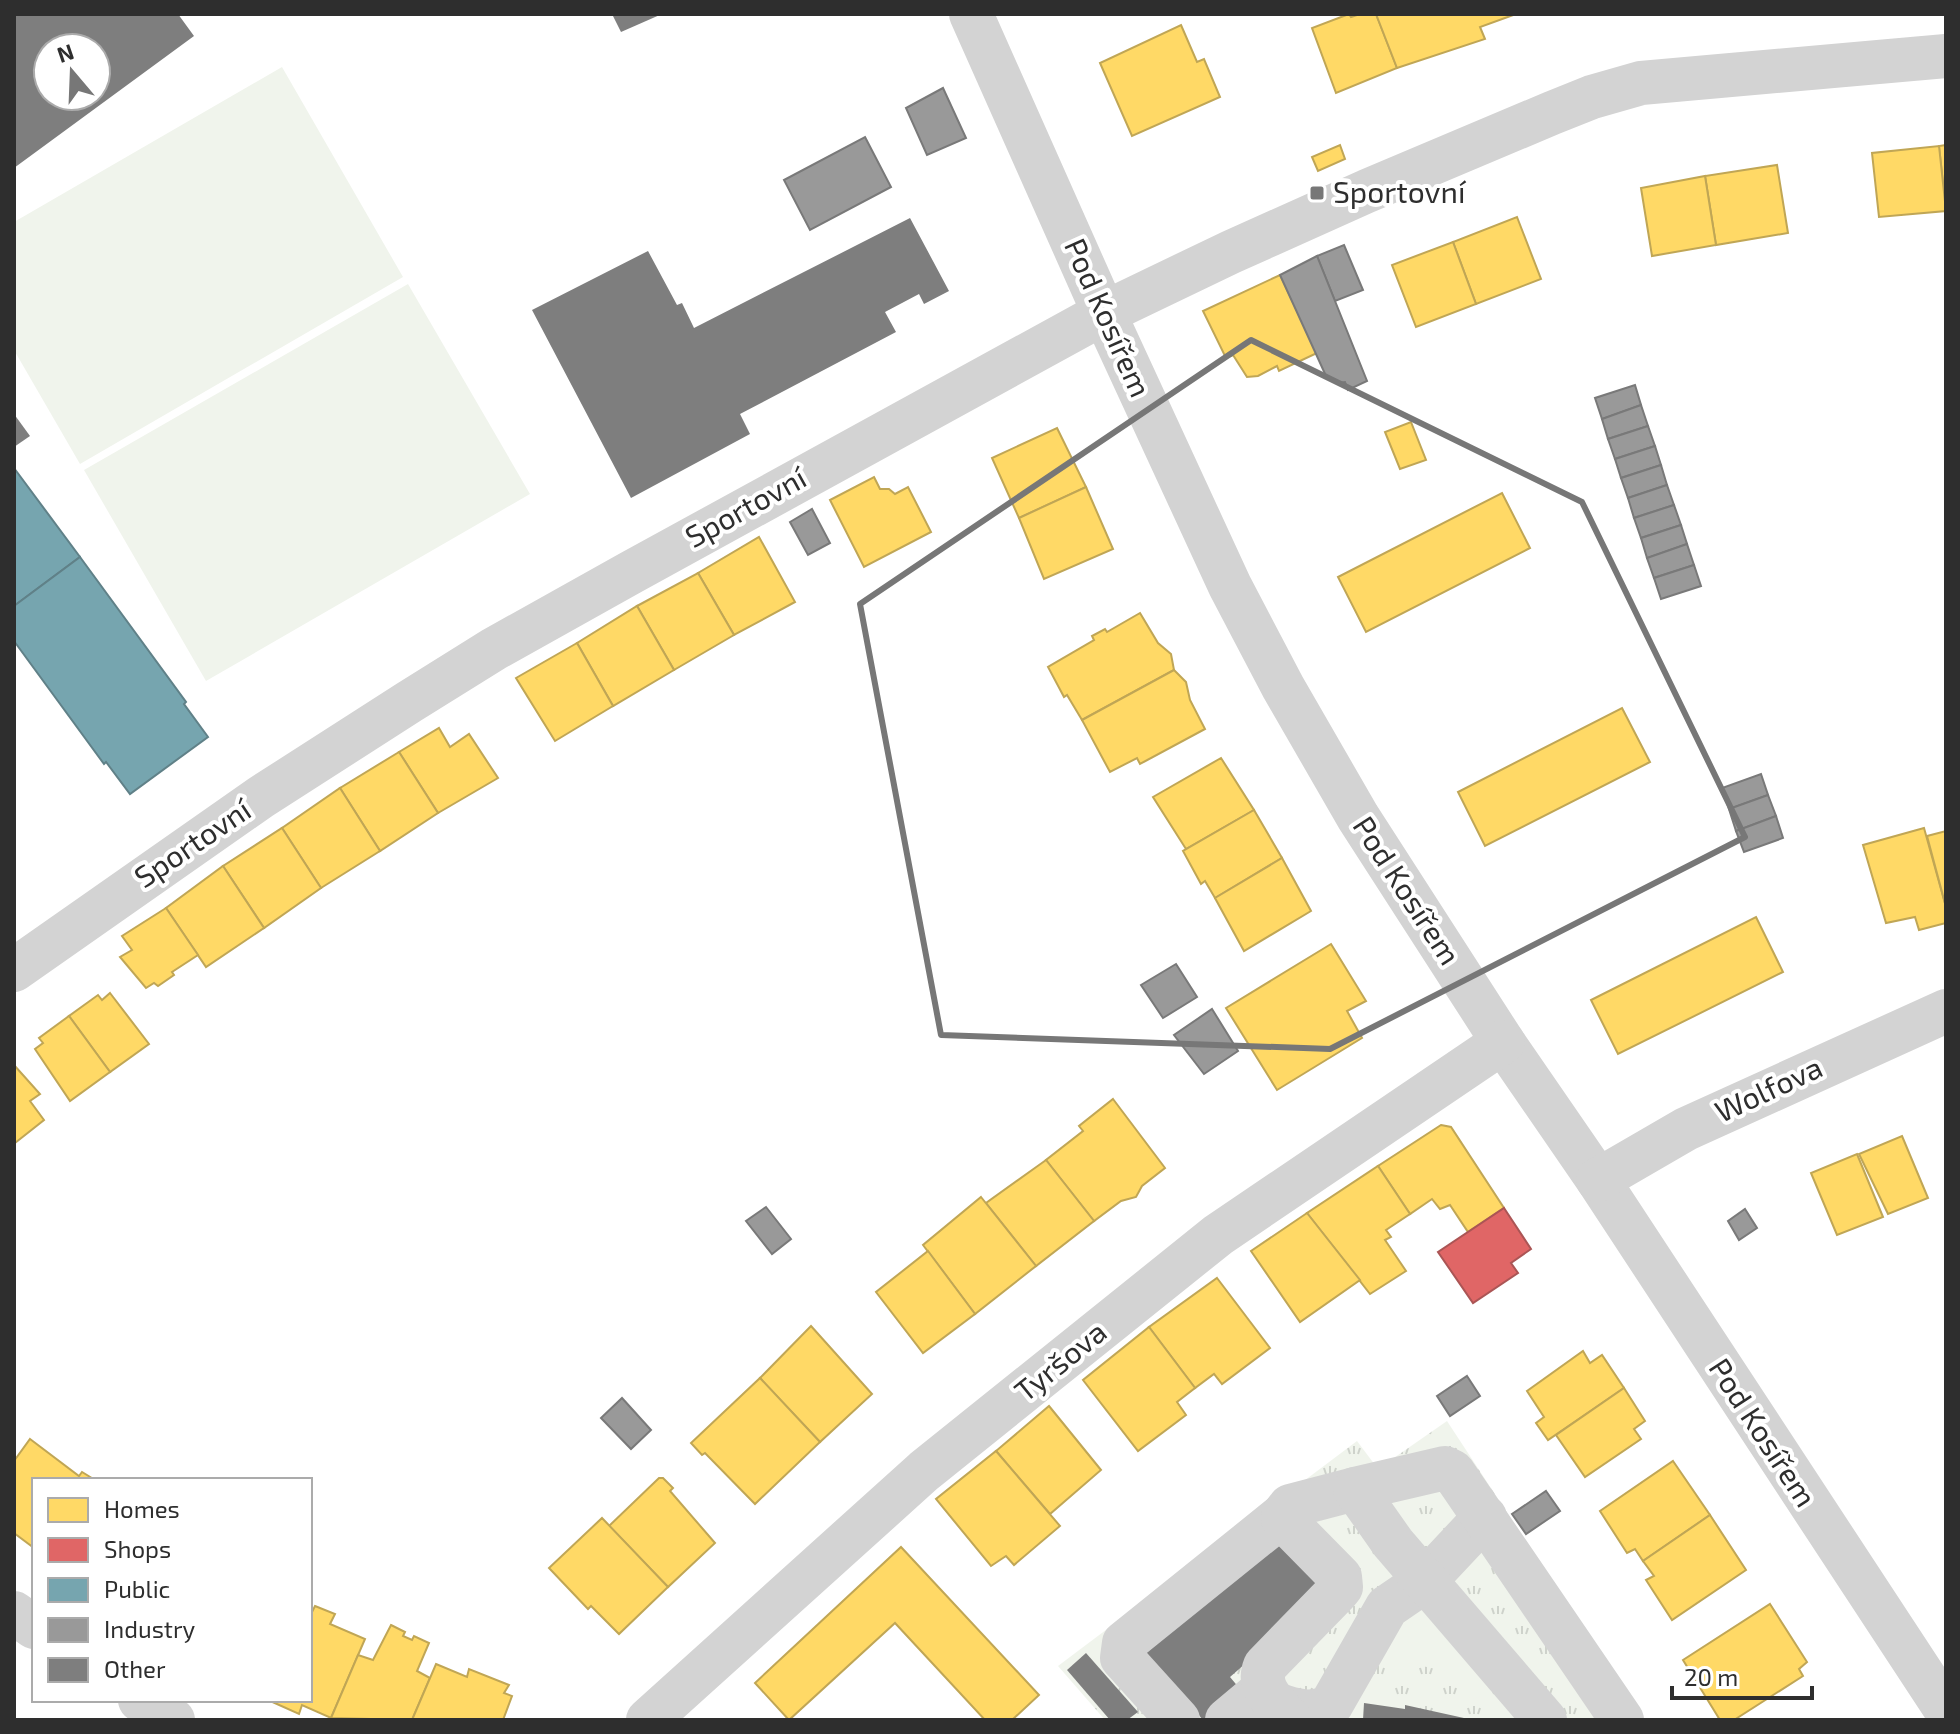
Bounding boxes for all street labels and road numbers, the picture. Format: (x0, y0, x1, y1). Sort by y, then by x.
street label: Pod Kosířem (1058, 232, 1160, 402)
street label: Sportovní (678, 458, 813, 554)
street label: Sportovní (127, 790, 258, 894)
street label: Pod Kosířem (1346, 809, 1469, 971)
street label: Wolfova (1709, 1048, 1827, 1129)
street label: Tyršova (1007, 1313, 1113, 1408)
street label: Pod Kosířem (1702, 1351, 1825, 1513)

